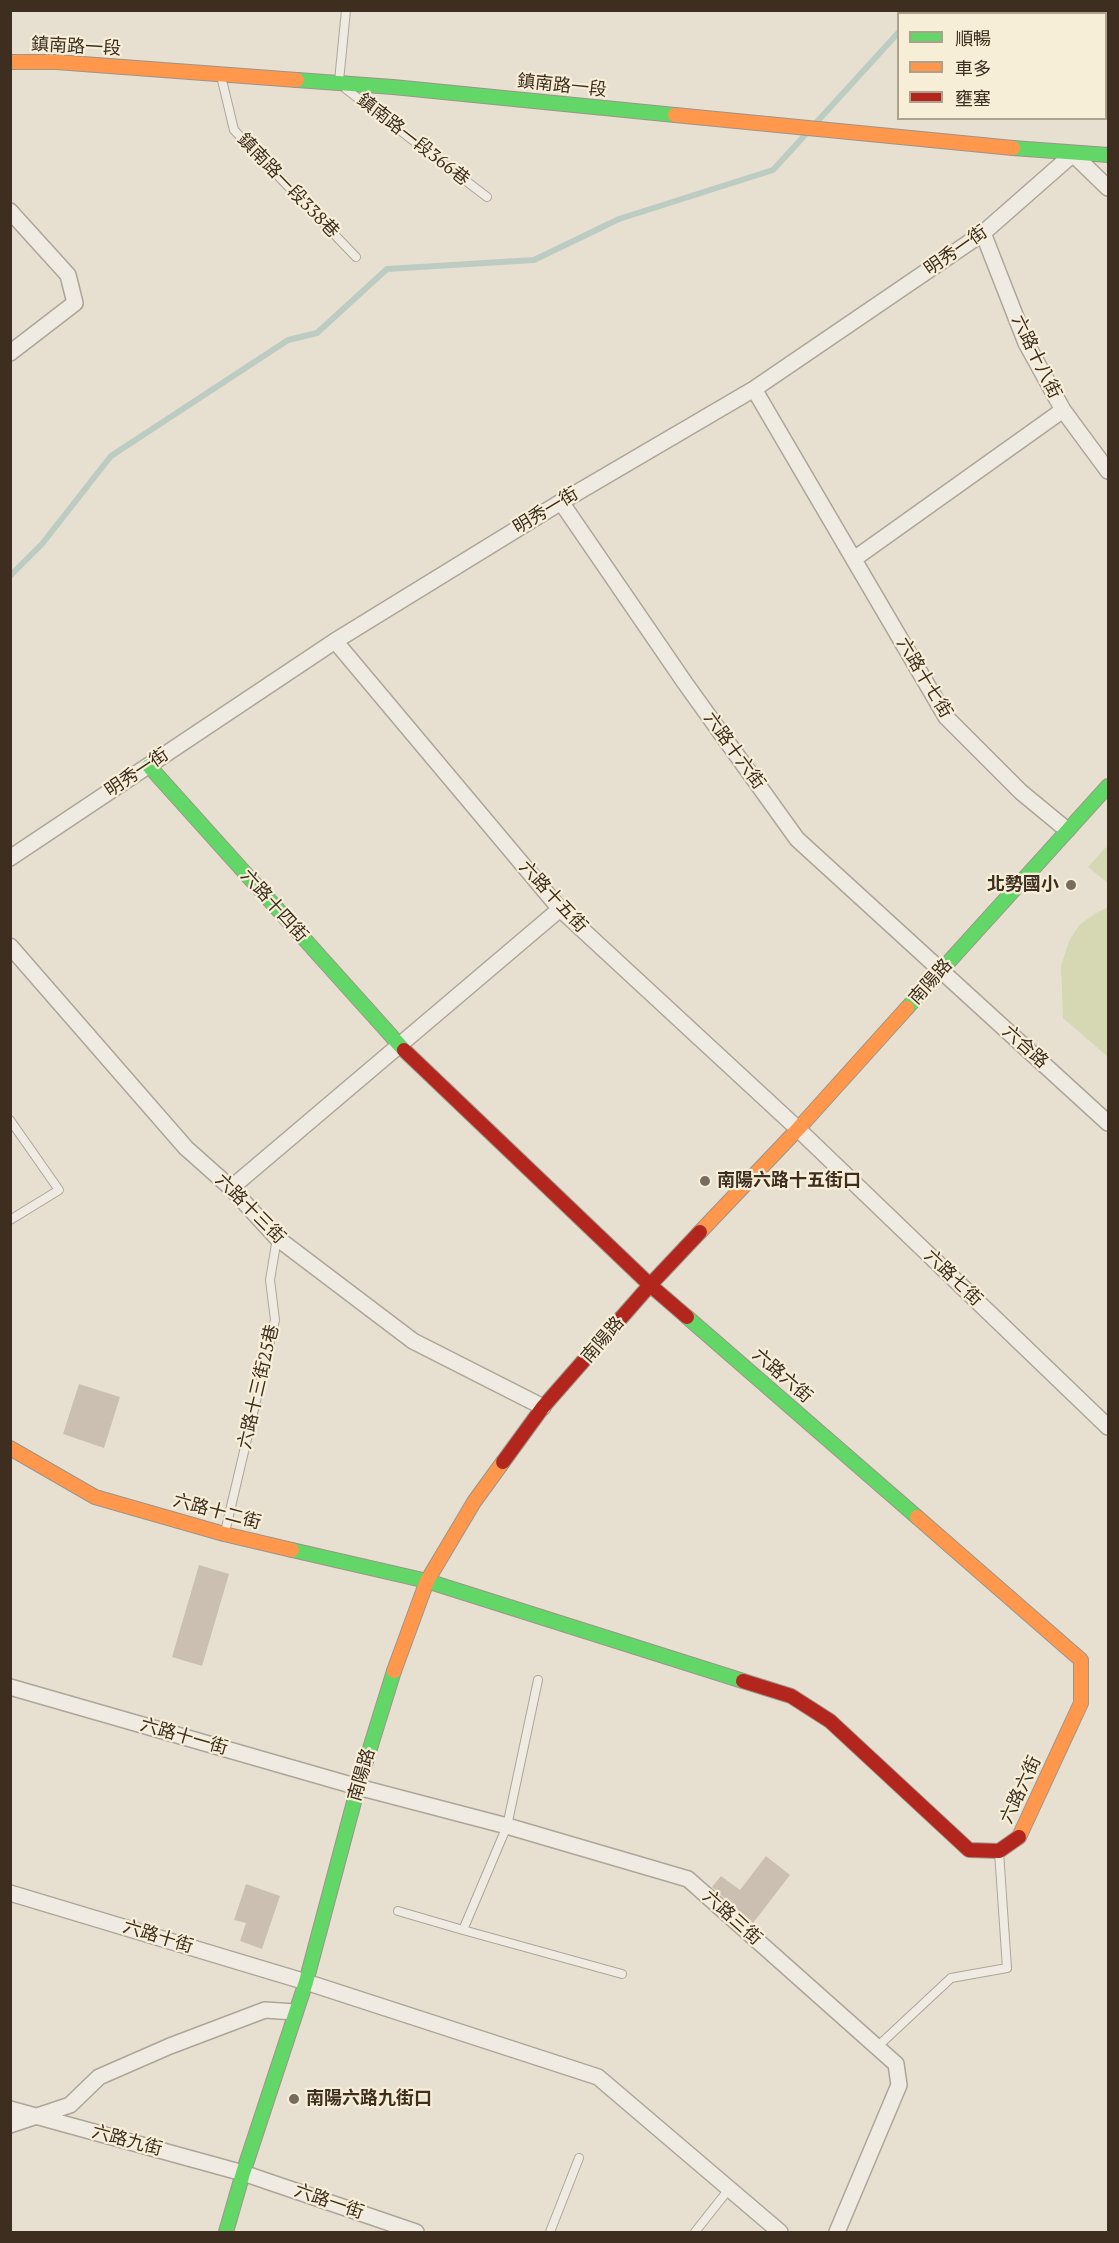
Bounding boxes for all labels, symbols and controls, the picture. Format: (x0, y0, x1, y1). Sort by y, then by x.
legend (897, 12, 1107, 120)
text: 順暢 (955, 26, 991, 50)
street label: 鎮南路一段 (30, 34, 122, 60)
text: 車多 (955, 56, 991, 80)
street label: 鎮南路一段 (516, 71, 608, 101)
text: 壅塞 (955, 86, 991, 110)
street label: 鎮南路一段366巷 (352, 89, 474, 191)
street label: 鎮南路一段338巷 (233, 129, 343, 243)
street label: 明秀一街 (920, 222, 992, 280)
street label: 六路十八街 (1007, 312, 1065, 402)
street label: 明秀一街 (510, 483, 582, 539)
street label: 六路十七街 (892, 634, 956, 722)
street label: 六路十六街 (699, 708, 769, 794)
street label: 明秀一街 (101, 744, 173, 802)
street label: 六路十五街 (514, 857, 592, 937)
street label: 六路十四街 (236, 865, 312, 947)
place label: 北勢國小 (987, 874, 1059, 896)
marker: 北勢國小 (1064, 878, 1078, 892)
street label: 南陽路 (905, 955, 957, 1009)
street label: 六合路 (998, 1021, 1052, 1073)
street label: 六路十三街 (211, 1170, 289, 1248)
place label: 南陽六路十五街口 (717, 1170, 861, 1192)
marker: 南陽六路十五街口 (698, 1174, 712, 1188)
street label: 六路七街 (920, 1245, 986, 1311)
street label: 南陽路 (577, 1313, 629, 1367)
street label: 六路十三街25巷 (234, 1323, 284, 1451)
street label: 六路六街 (748, 1344, 816, 1408)
street label: 六路十二街 (171, 1490, 263, 1534)
street label: 六路十一街 (138, 1714, 230, 1760)
street label: 南陽路 (344, 1746, 380, 1804)
street label: 六路六街 (996, 1753, 1046, 1827)
street label: 六路三街 (698, 1886, 766, 1950)
street label: 六路十街 (120, 1916, 196, 1958)
place label: 南陽六路九街口 (306, 2088, 432, 2110)
marker: 南陽六路九街口 (287, 2092, 301, 2106)
street label: 六路九街 (89, 2121, 165, 2161)
street label: 六路一街 (291, 2180, 367, 2224)

